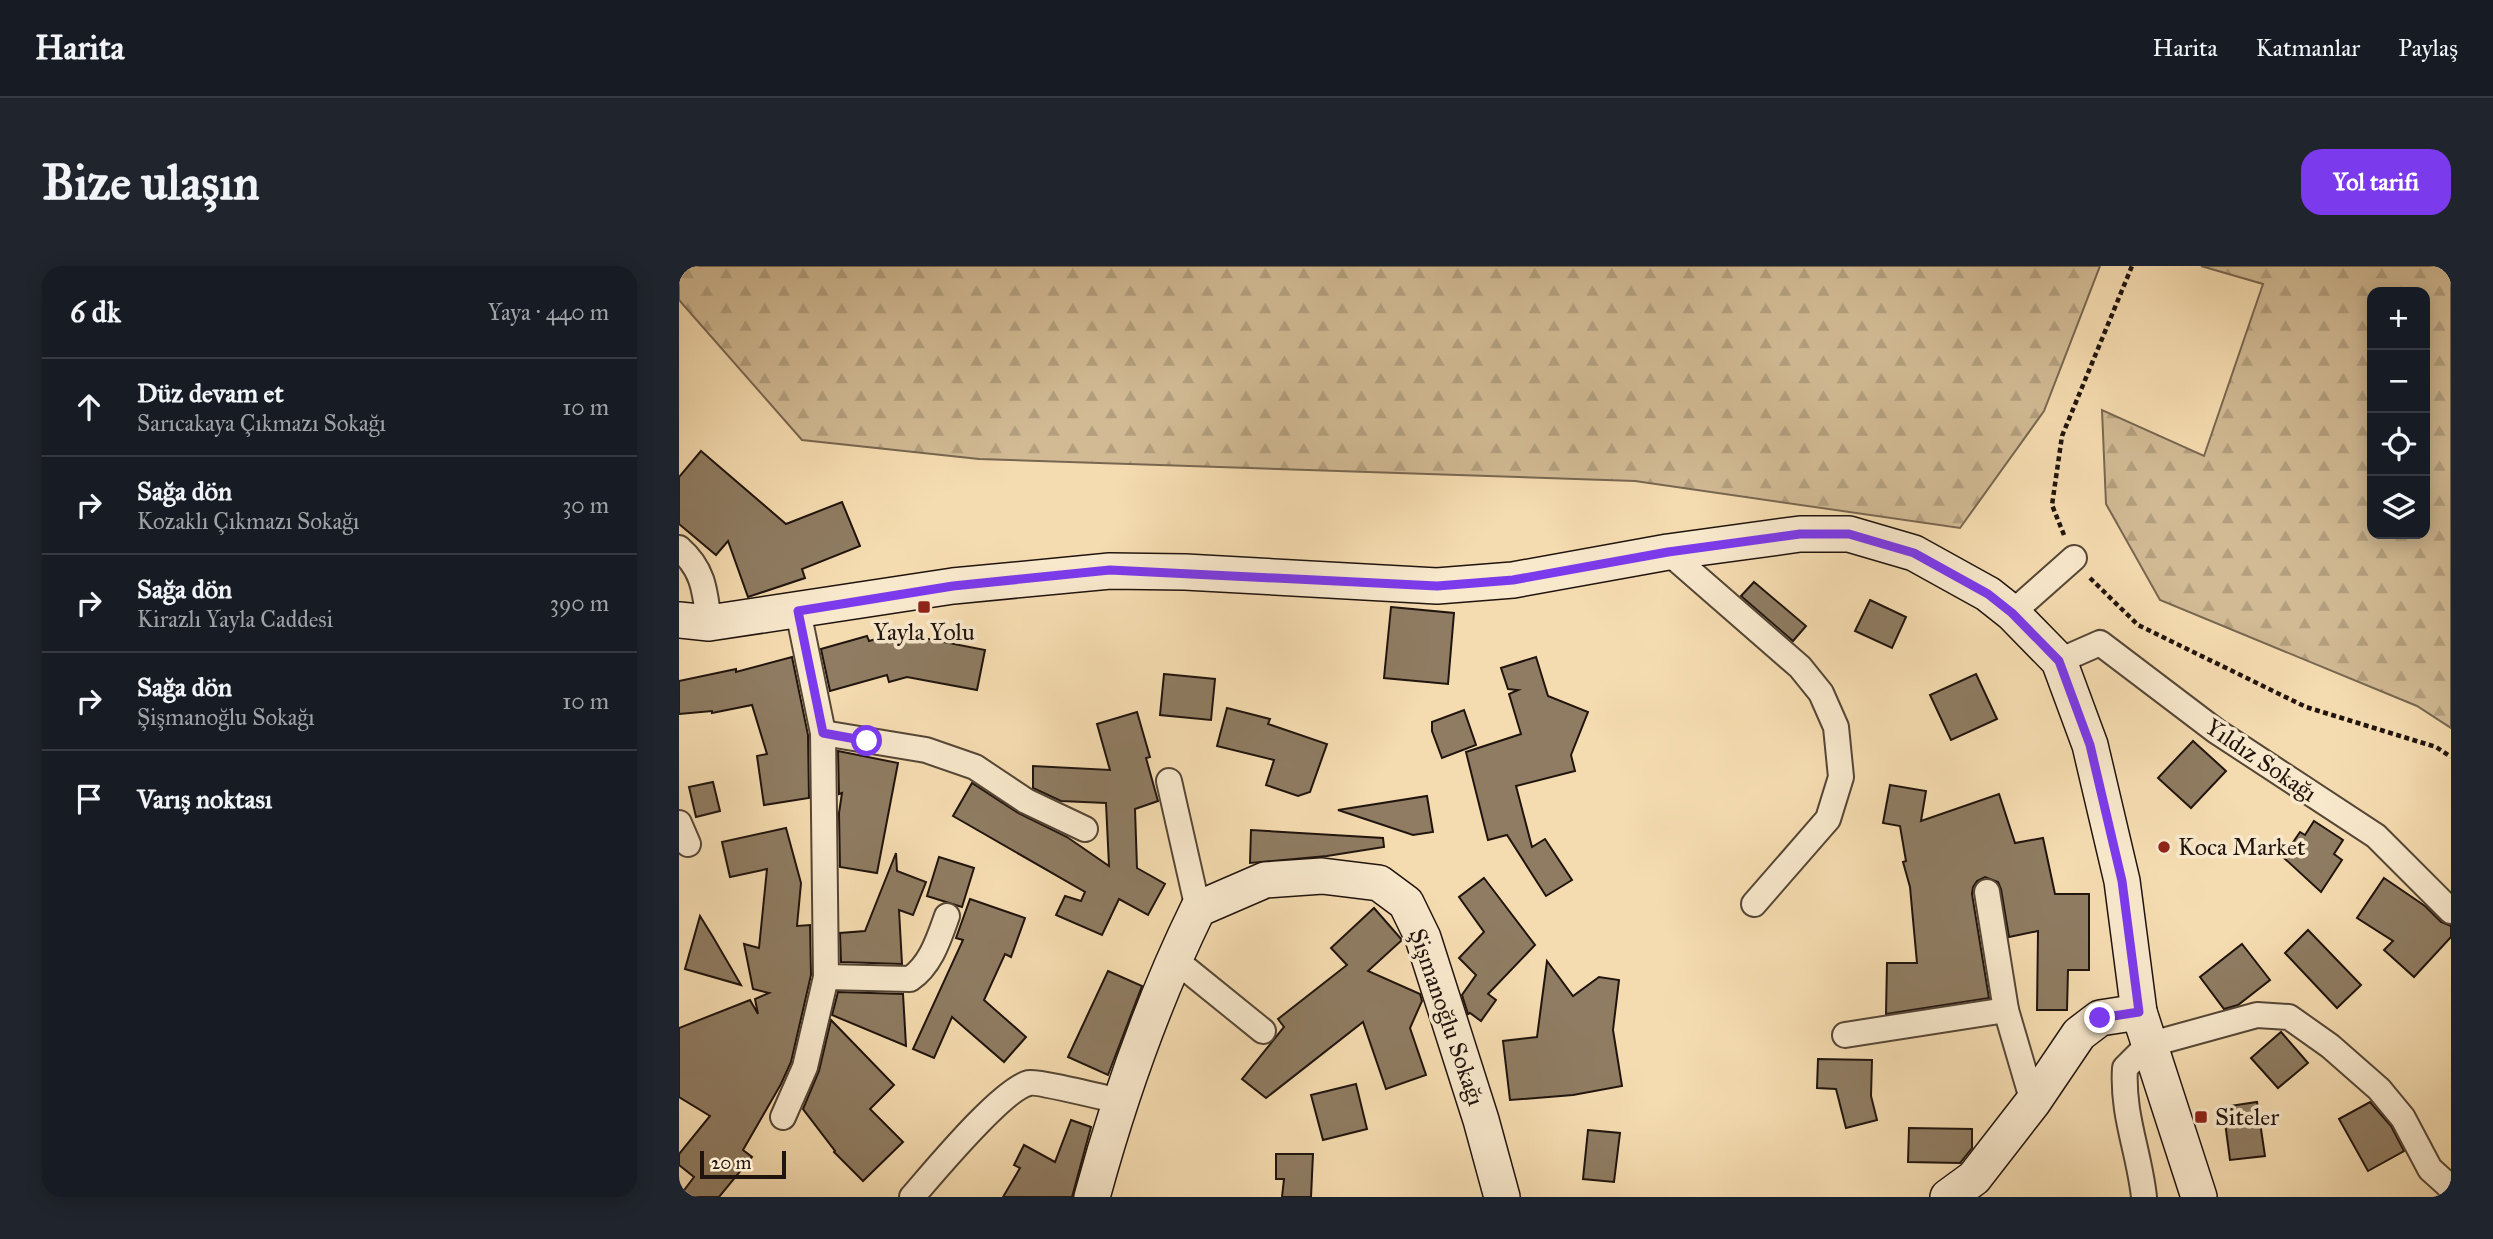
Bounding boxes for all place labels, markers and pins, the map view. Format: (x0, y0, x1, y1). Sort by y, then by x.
marker: Yayla Yolu (916, 599, 932, 615)
place label: Yayla Yolu (873, 617, 975, 647)
place label: Koca Market (2178, 832, 2306, 862)
marker: Koca Market (2156, 839, 2172, 855)
place label: Siteler (2215, 1102, 2279, 1132)
marker: Siteler (2193, 1109, 2209, 1125)

